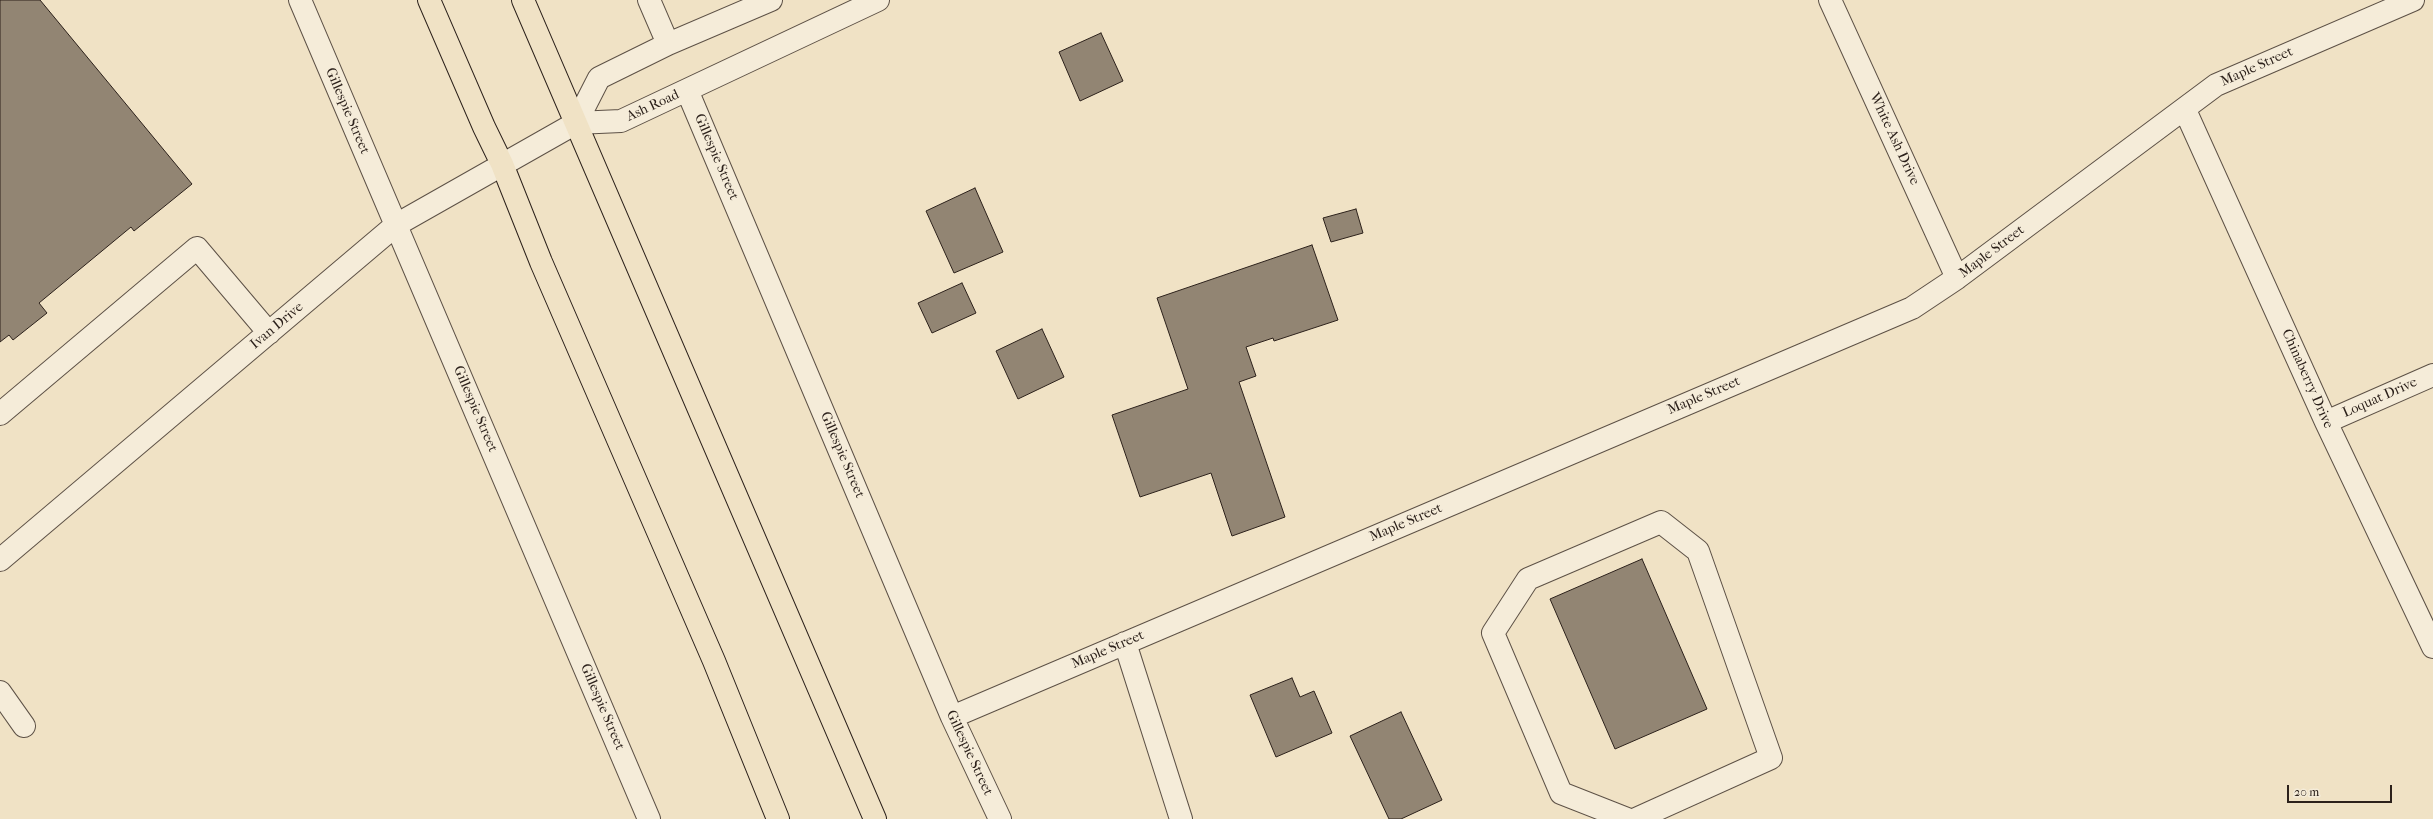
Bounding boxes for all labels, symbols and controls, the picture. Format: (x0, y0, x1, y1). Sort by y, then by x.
street label: Maple Street (2218, 44, 2296, 90)
street label: Gillespie Street (321, 65, 373, 157)
street label: Ash Road (624, 87, 682, 125)
street label: White Ash Drive (1865, 90, 1923, 188)
street label: Gillespie Street (690, 111, 742, 203)
street label: Maple Street (1956, 222, 2028, 282)
street label: Ivan Drive (247, 299, 307, 353)
street label: Chinaberry Drive (2278, 327, 2336, 431)
street label: Gillespie Street (449, 363, 501, 455)
street label: Maple Street (1665, 373, 1743, 419)
street label: Loquat Drive (2340, 374, 2420, 422)
street label: Gillespie Street (816, 409, 868, 501)
street label: Maple Street (1367, 500, 1445, 546)
street label: Maple Street (1069, 627, 1147, 673)
street label: Gillespie Street (576, 661, 628, 753)
street label: Gillespie Street (942, 708, 996, 798)
scale bar (2289, 777, 2394, 803)
text: 20 m (2294, 785, 2319, 799)

